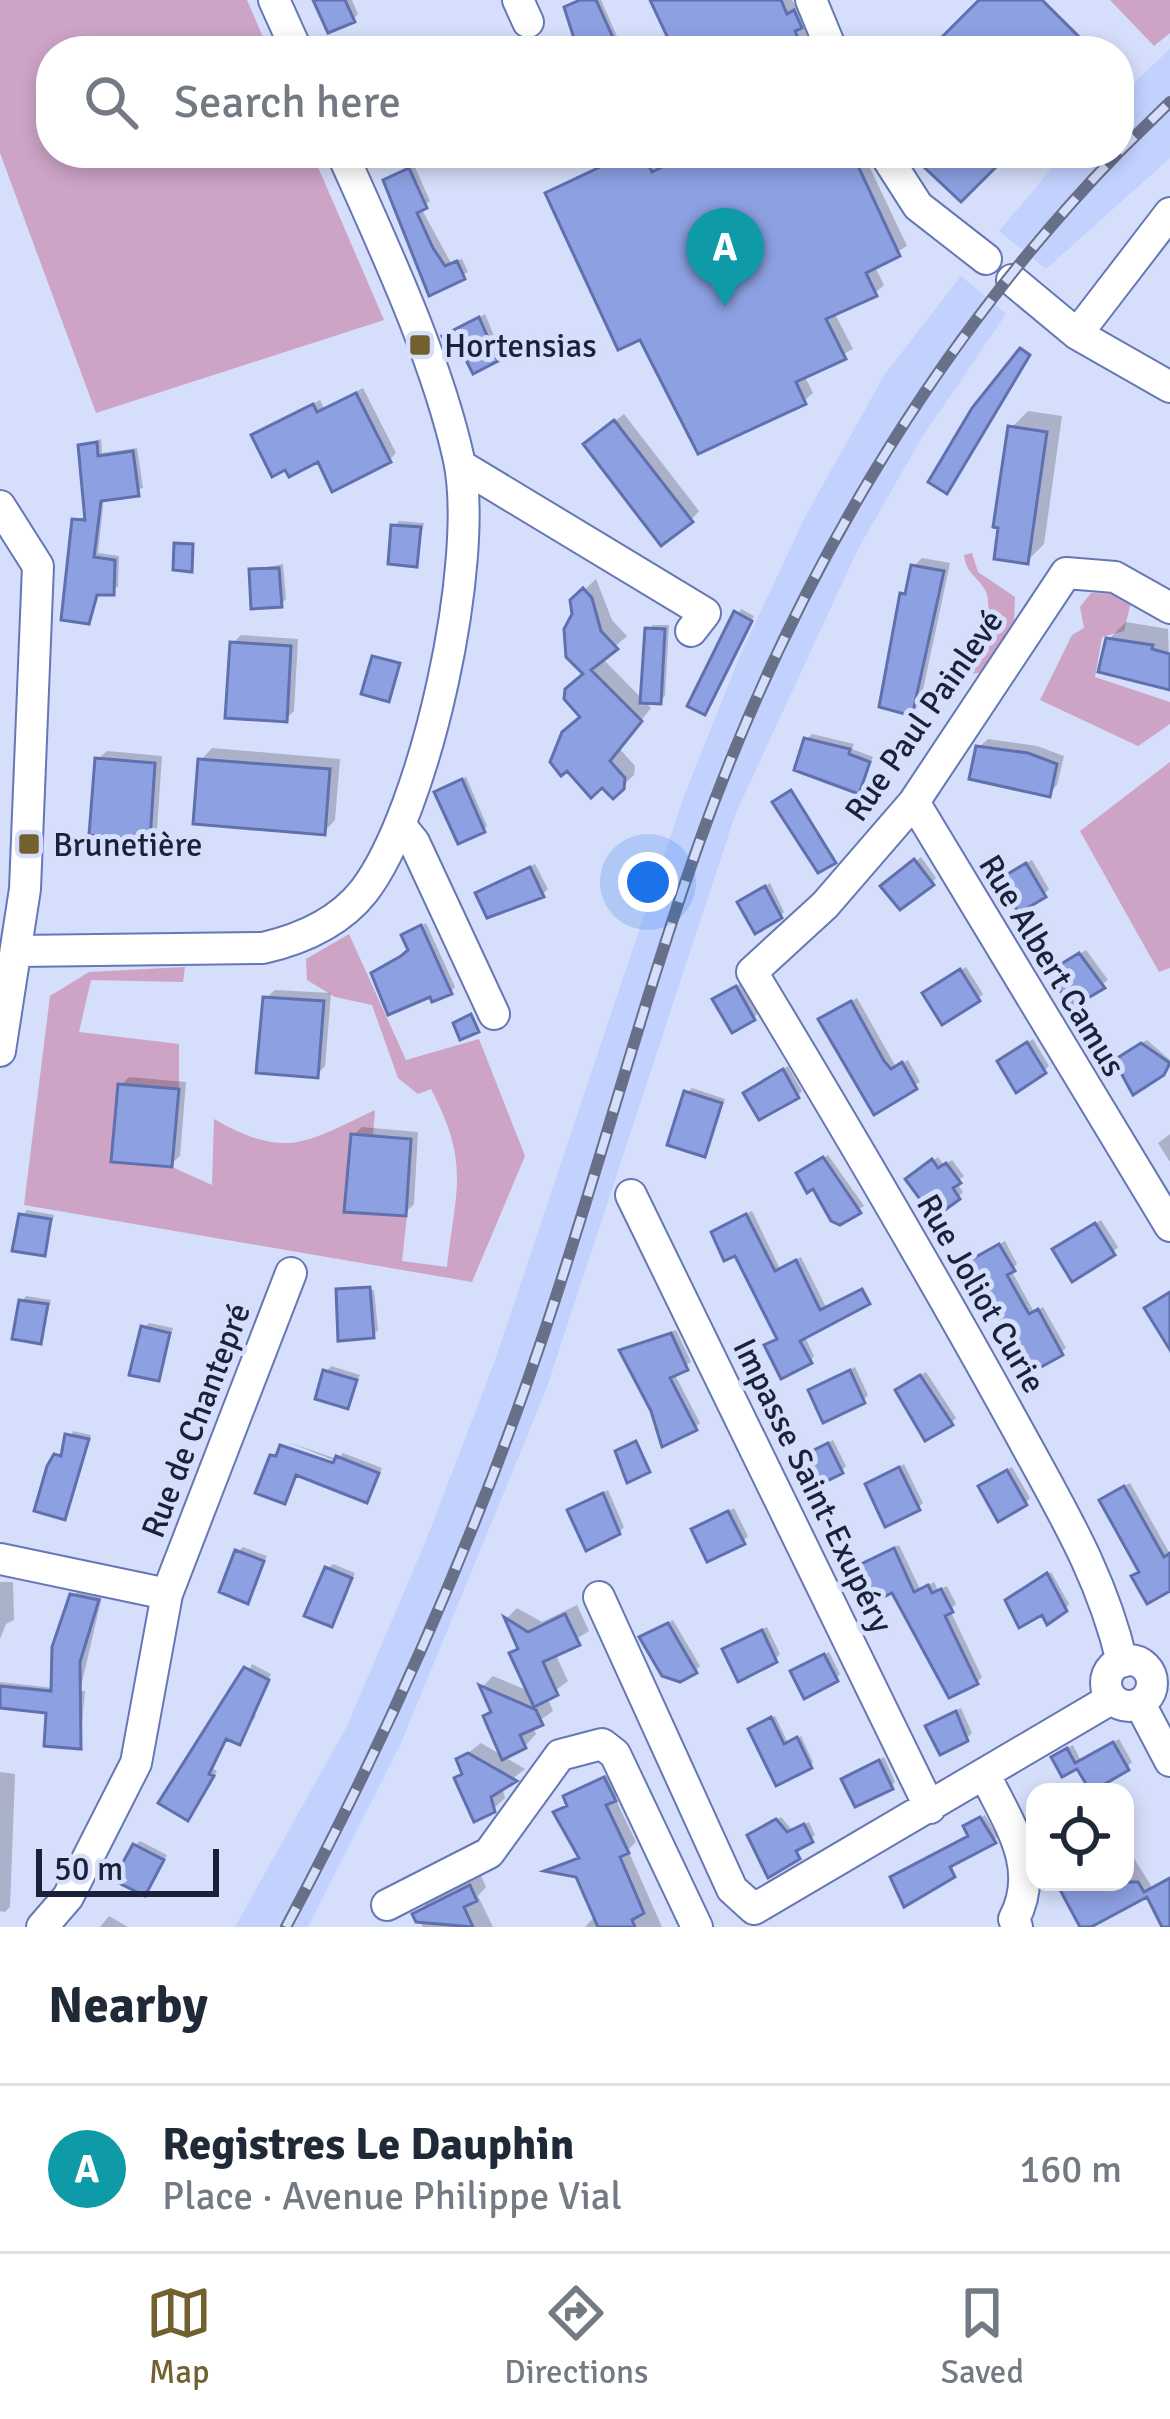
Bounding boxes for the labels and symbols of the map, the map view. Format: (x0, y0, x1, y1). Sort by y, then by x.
pin: A (686, 208, 764, 307)
place label: Hortensias (444, 326, 597, 367)
marker: Hortensias (407, 332, 433, 358)
street label: Rue Paul Painlevé (836, 602, 1012, 830)
place label: Brunetière (53, 825, 203, 866)
marker: Brunetière (16, 831, 42, 857)
street label: Rue Albert Camus (969, 848, 1134, 1084)
your location (618, 852, 678, 912)
street label: Rue Joliot Curie (907, 1187, 1054, 1401)
street label: Rue de Chantepré (133, 1297, 260, 1544)
street label: Impasse Saint-Exupéry (724, 1332, 902, 1640)
scale bar (36, 1843, 219, 1896)

